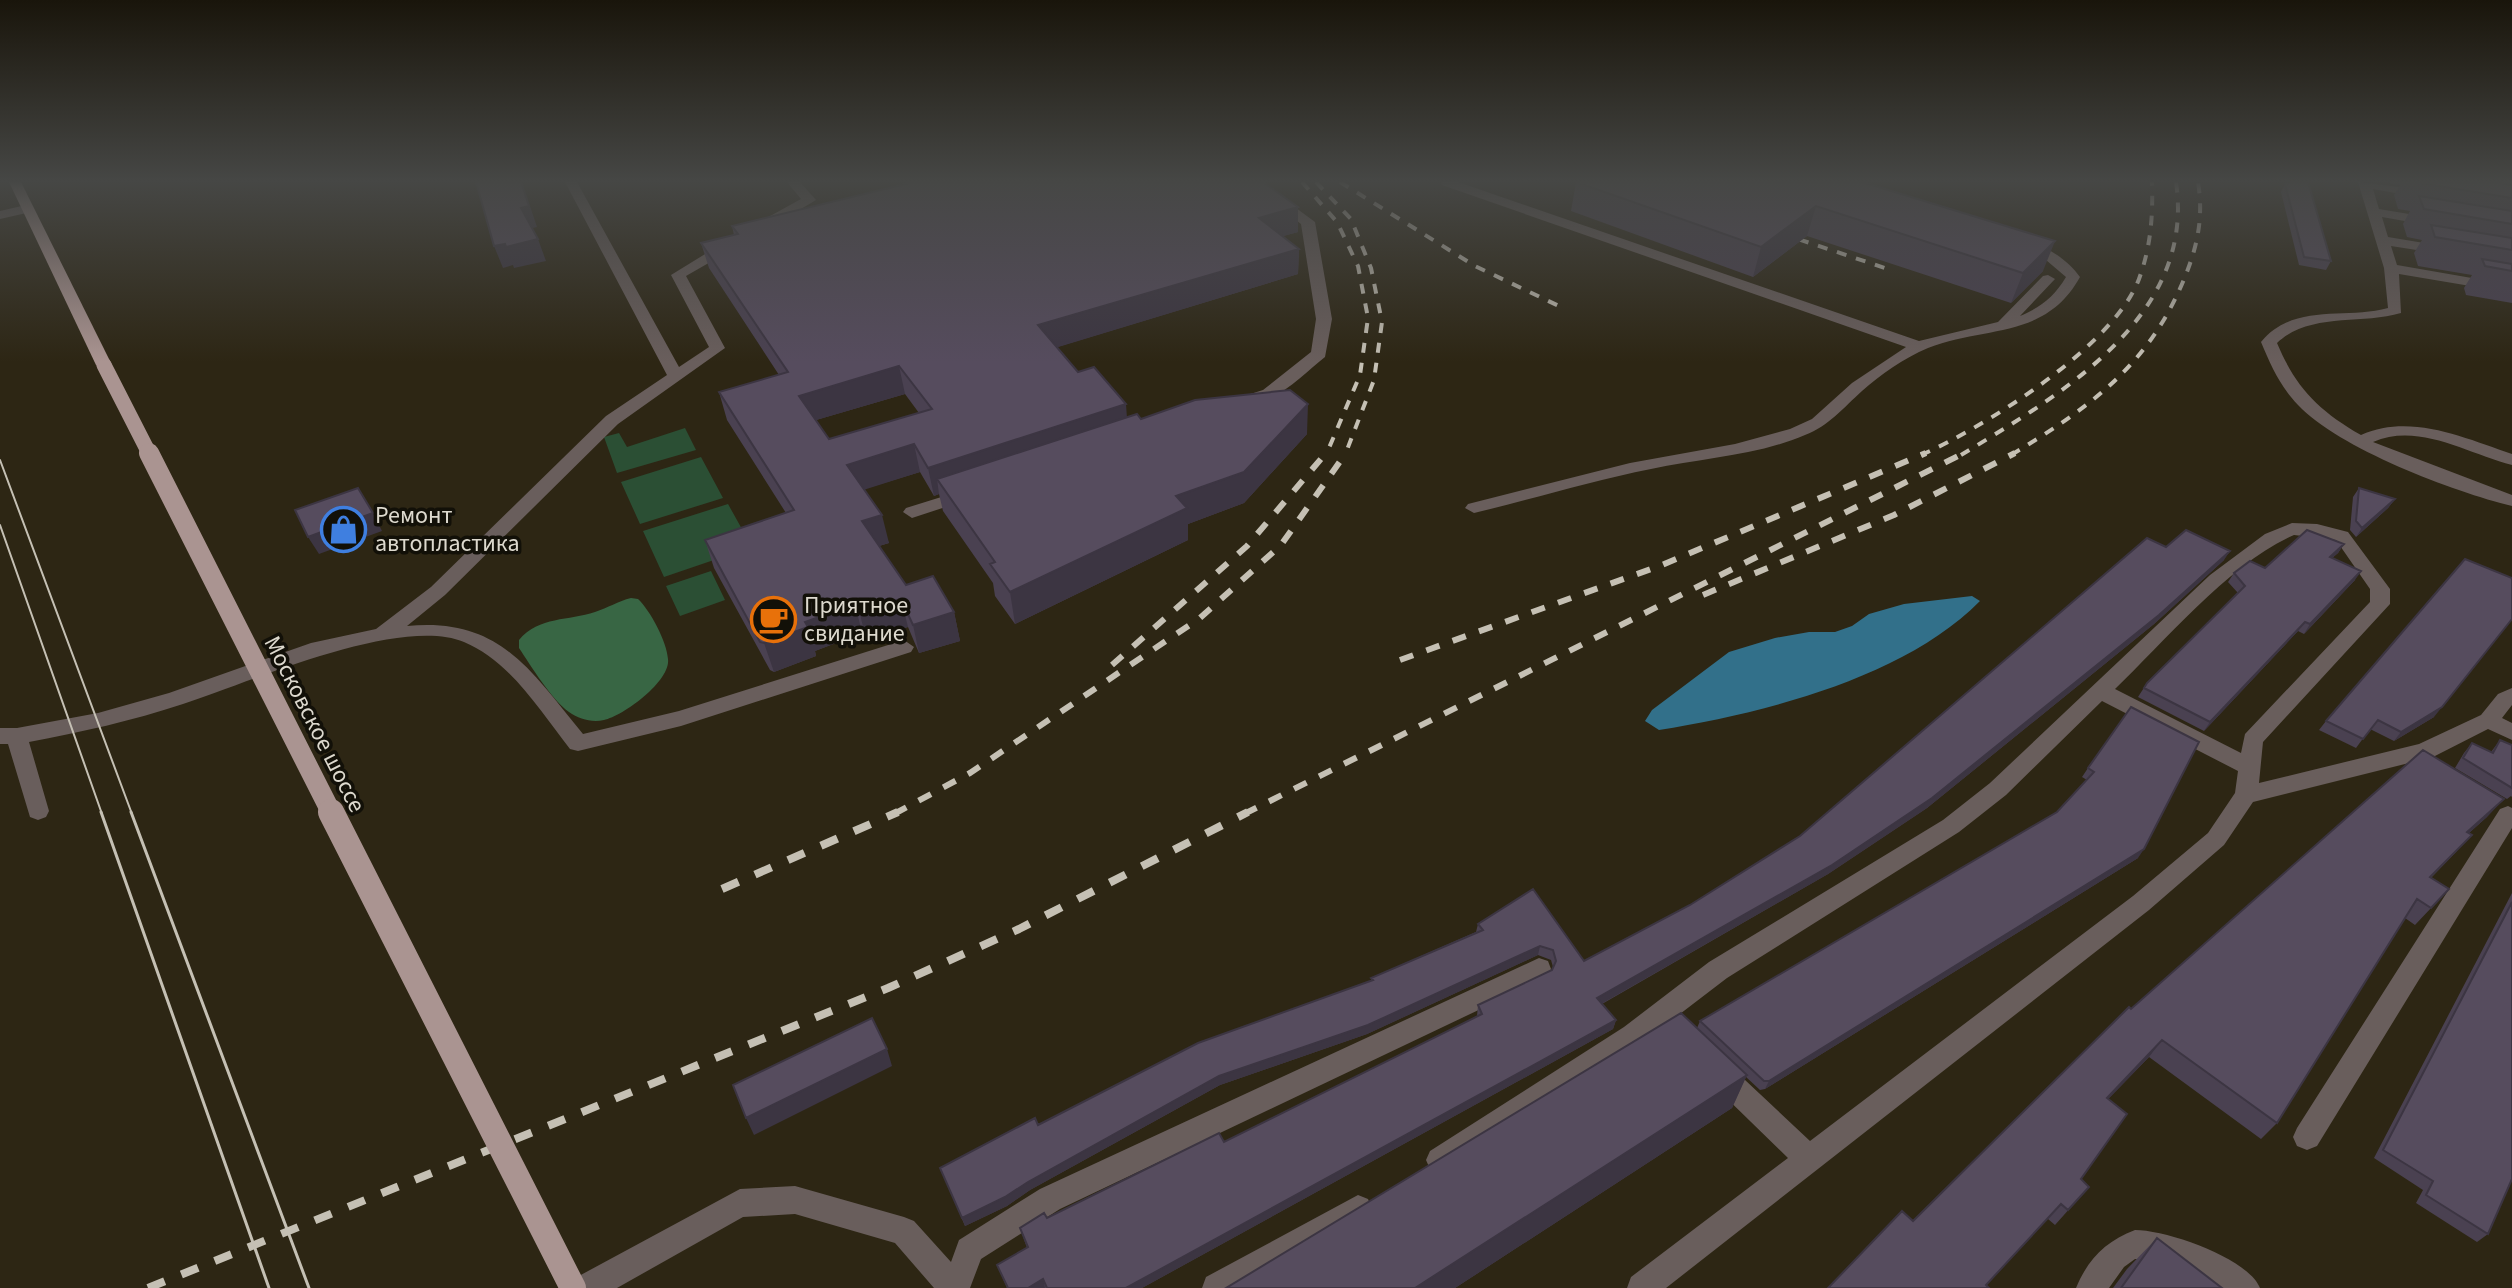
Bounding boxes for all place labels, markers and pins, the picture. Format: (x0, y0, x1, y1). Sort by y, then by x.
place label: Ремонт автопластика (375, 498, 520, 561)
shop icon: Ремонт автопластика (320, 505, 368, 553)
place label: Приятное свидание (804, 588, 908, 651)
cafe icon: Приятное свидание (749, 595, 797, 643)

